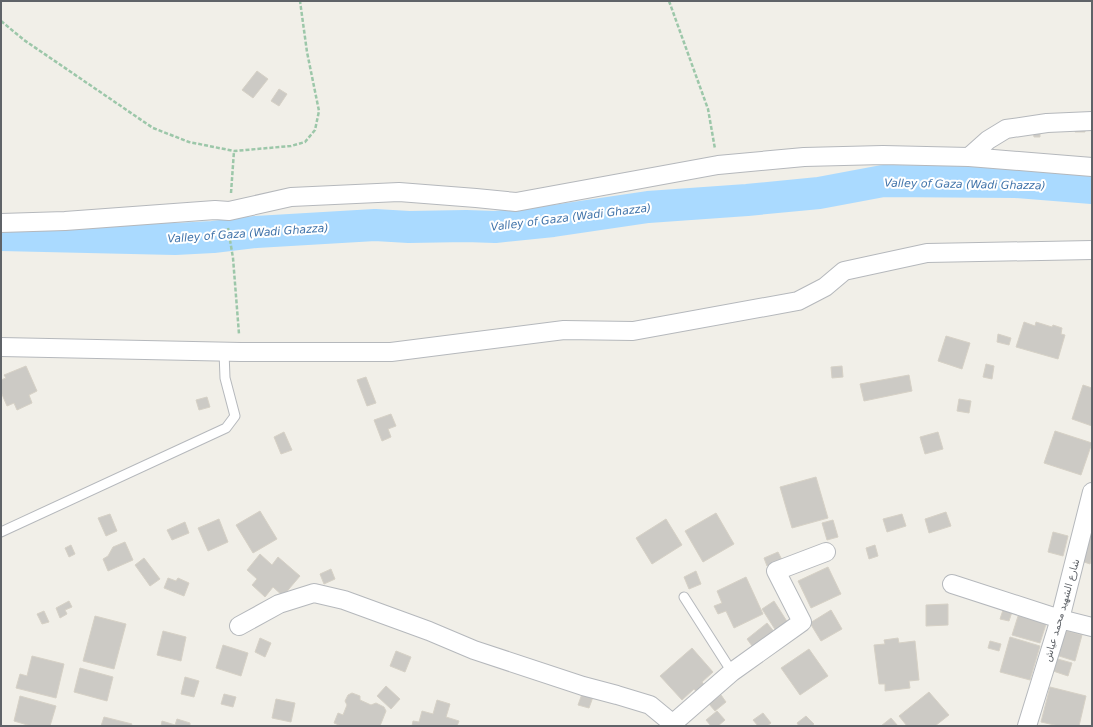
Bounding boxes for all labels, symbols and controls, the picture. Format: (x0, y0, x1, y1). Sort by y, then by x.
water label: Valley of Gaza (Wadi Ghazza) (884, 177, 1046, 192)
water label: Valley of Gaza (Wadi Ghazza) (490, 201, 652, 234)
water label: Valley of Gaza (Wadi Ghazza) (167, 221, 329, 246)
street label: شارع الشهيد محمد عياش (1042, 557, 1082, 663)

